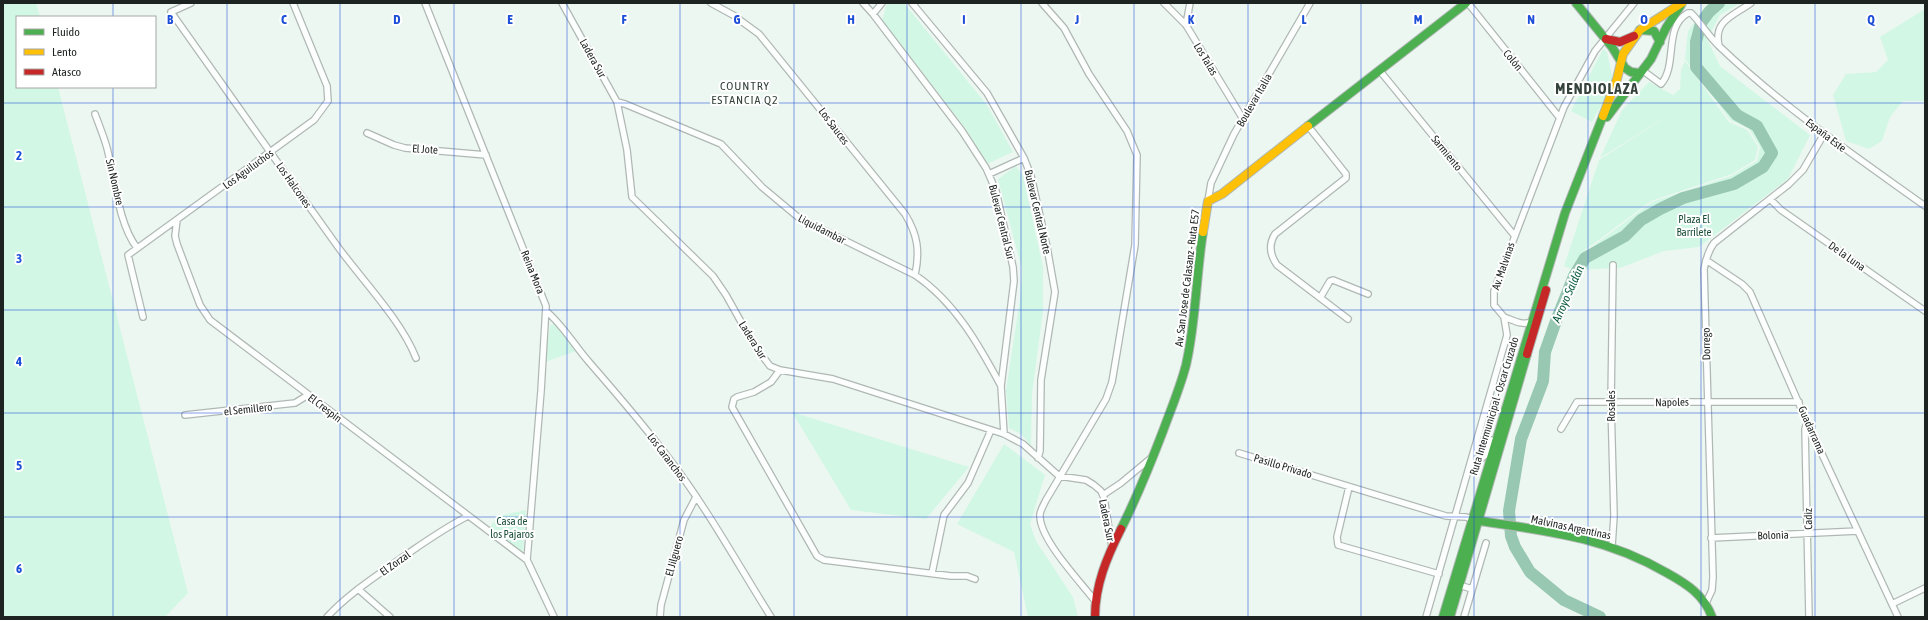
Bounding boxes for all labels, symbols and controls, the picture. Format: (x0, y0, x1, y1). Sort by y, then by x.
text: B (167, 12, 174, 27)
text: C (281, 12, 287, 27)
text: D (393, 12, 401, 27)
text: E (507, 12, 513, 27)
text: F (621, 12, 627, 27)
text: G (734, 12, 741, 27)
text: H (847, 12, 855, 27)
text: I (962, 12, 966, 27)
text: J (1074, 12, 1079, 27)
text: K (1188, 12, 1195, 27)
text: L (1301, 12, 1307, 27)
text: M (1414, 12, 1423, 27)
text: N (1527, 12, 1535, 27)
text: O (1640, 12, 1648, 27)
text: P (1755, 12, 1762, 27)
text: Q (1867, 12, 1875, 27)
legend (16, 16, 156, 88)
text: Fluido (52, 25, 80, 39)
street label: Ladera Sur (577, 37, 609, 80)
street label: Los Talas (1192, 41, 1220, 78)
text: Lento (52, 45, 77, 59)
street label: Colón (1501, 47, 1525, 73)
text: Atasco (52, 65, 82, 79)
street label: Boulevar Italia (1234, 71, 1274, 129)
district label: COUNTRY ESTANCIA Q2 (711, 79, 779, 107)
district label: MENDIOLAZA (1555, 80, 1639, 97)
street label: Los Sauces (816, 105, 852, 147)
street label: España Este (1803, 116, 1849, 154)
street label: Sarmiento (1429, 133, 1465, 173)
street label: El Jote (412, 142, 438, 156)
street label: Los Aguiluchos (220, 147, 276, 191)
text: 2 (16, 148, 22, 163)
street label: Sin Nombre (104, 158, 126, 206)
street label: Los Halcones (274, 160, 314, 210)
street label: Bulevar Central Norte (1022, 169, 1054, 255)
street label: Bulevar Central Sur (987, 183, 1017, 261)
street label: Av. San Jose de Calasanz - Ruta E57 (1173, 209, 1201, 347)
street label: Liquidambar (796, 212, 848, 246)
park label: Plaza El Barrilete (1676, 213, 1712, 238)
street label: De la Luna (1826, 239, 1868, 273)
street label: Av. Malvinas (1489, 240, 1517, 291)
street label: Reina Mora (519, 249, 547, 295)
text: 3 (16, 251, 22, 266)
water label: Arroyo Saldán (1549, 263, 1587, 326)
street label: Ladera Sur (737, 319, 770, 362)
street label: Dorrego (1700, 328, 1712, 360)
street label: Ruta Intermunicipal - Oscar Cruzado (1467, 335, 1521, 477)
text: 4 (15, 354, 22, 369)
street label: Rosales (1605, 390, 1617, 422)
street label: El Crespín (306, 391, 344, 425)
street label: Napoles (1655, 396, 1689, 408)
street label: el Semillero (223, 400, 273, 418)
street label: Guadarrama (1796, 404, 1828, 456)
street label: Los Caranchos (645, 431, 689, 483)
street label: Pasillo Privado (1252, 451, 1314, 481)
text: 5 (16, 458, 22, 473)
street label: Ladera Sur (1097, 498, 1117, 543)
street label: Cadiz (1802, 508, 1814, 530)
street label: Malvinas Argentinas (1530, 513, 1612, 541)
park label: Casa de los Pajaros (490, 515, 534, 540)
street label: Bolonia (1757, 528, 1789, 542)
street label: El Jilguero (663, 534, 685, 578)
street label: El Zorzal (377, 548, 413, 578)
text: 6 (16, 561, 22, 576)

